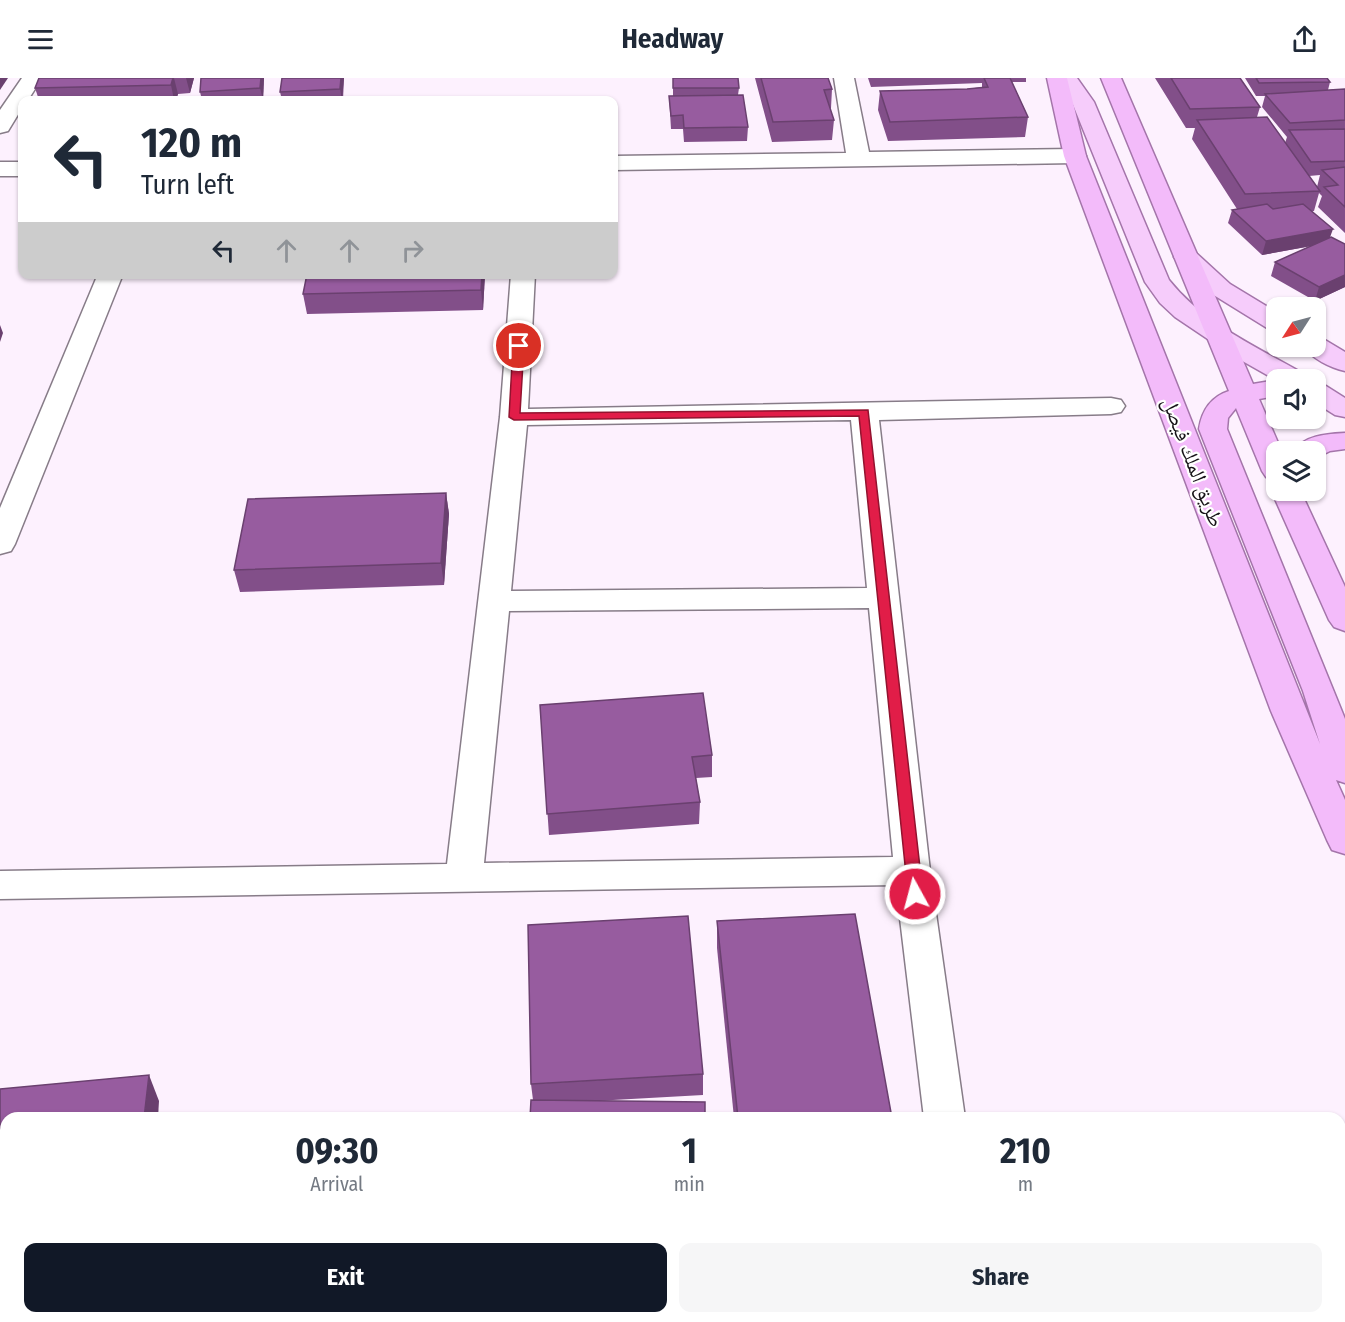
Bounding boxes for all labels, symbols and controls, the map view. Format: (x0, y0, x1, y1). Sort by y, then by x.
icon: menu (24, 23, 57, 56)
text: Headway (622, 23, 723, 55)
icon: share (1288, 23, 1321, 56)
text: 120 m (141, 118, 242, 168)
icon: left (42, 120, 120, 198)
text: Turn left (141, 169, 234, 201)
icon: left (207, 234, 240, 267)
icon: ahead (270, 234, 303, 267)
icon: ahead (333, 234, 366, 267)
icon: right (396, 234, 429, 267)
north arrow (1266, 297, 1326, 357)
map controls (1266, 297, 1326, 501)
pin (493, 320, 544, 371)
icon: arrive (502, 329, 535, 362)
button: sound (1266, 369, 1326, 429)
street label: طريق الملك فيصل (1156, 394, 1230, 530)
button: layers (1266, 441, 1326, 501)
position arrow (883, 862, 947, 926)
text: 09:30 (295, 1129, 379, 1173)
text: 1 (682, 1129, 697, 1173)
text: 210 (1000, 1129, 1051, 1173)
text: Arrival (310, 1172, 363, 1196)
text: min (674, 1172, 705, 1196)
text: m (1018, 1172, 1033, 1196)
button: Exit (24, 1243, 667, 1312)
button: Share (679, 1243, 1322, 1312)

